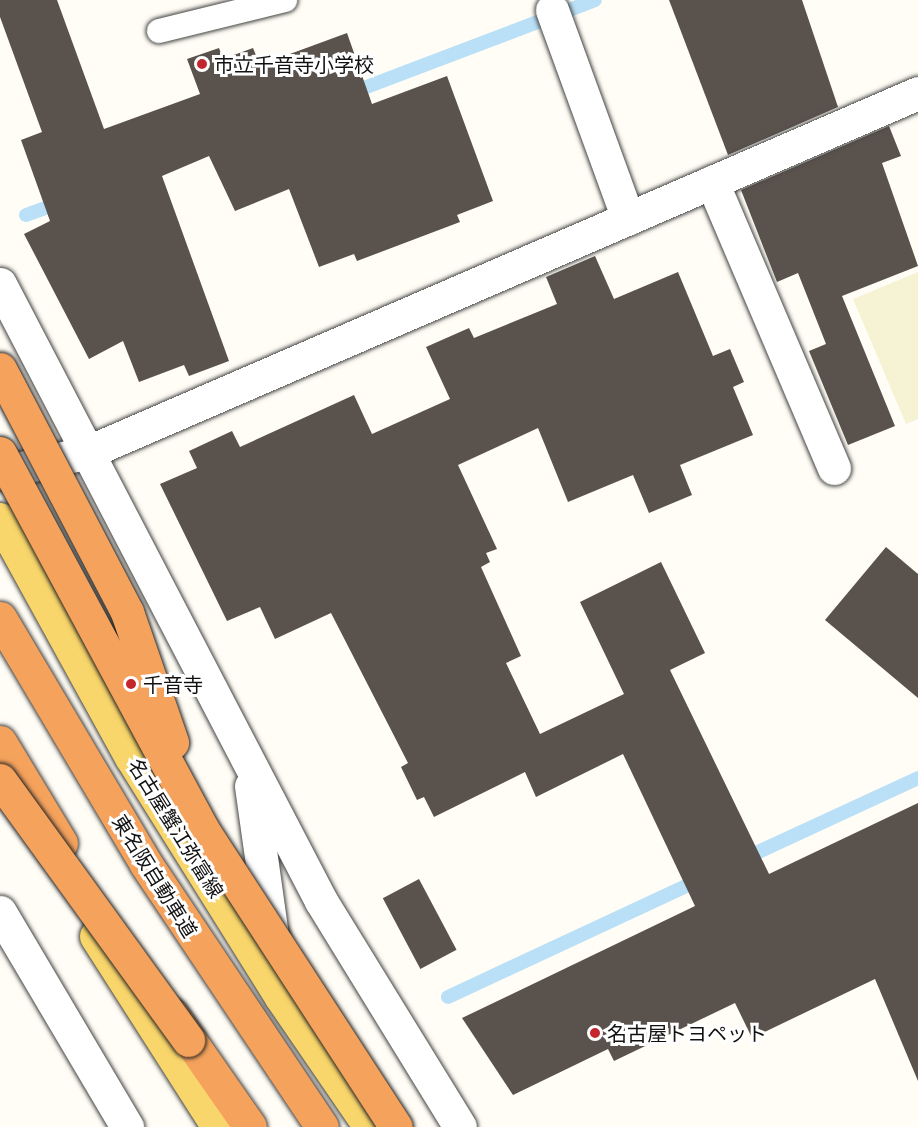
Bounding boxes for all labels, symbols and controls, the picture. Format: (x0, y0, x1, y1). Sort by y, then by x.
place label: 市立千音寺小学校 (214, 52, 374, 76)
marker: 市立千音寺小学校 (195, 57, 209, 71)
place label: 千音寺 (143, 672, 203, 696)
marker: 千音寺 (124, 677, 138, 691)
street label: 名古屋蟹江弥富線 (123, 754, 229, 902)
street label: 東名阪自動車道 (108, 810, 202, 942)
place label: 名古屋トヨペット (607, 1021, 767, 1045)
marker: 名古屋トヨペット (588, 1026, 602, 1040)

